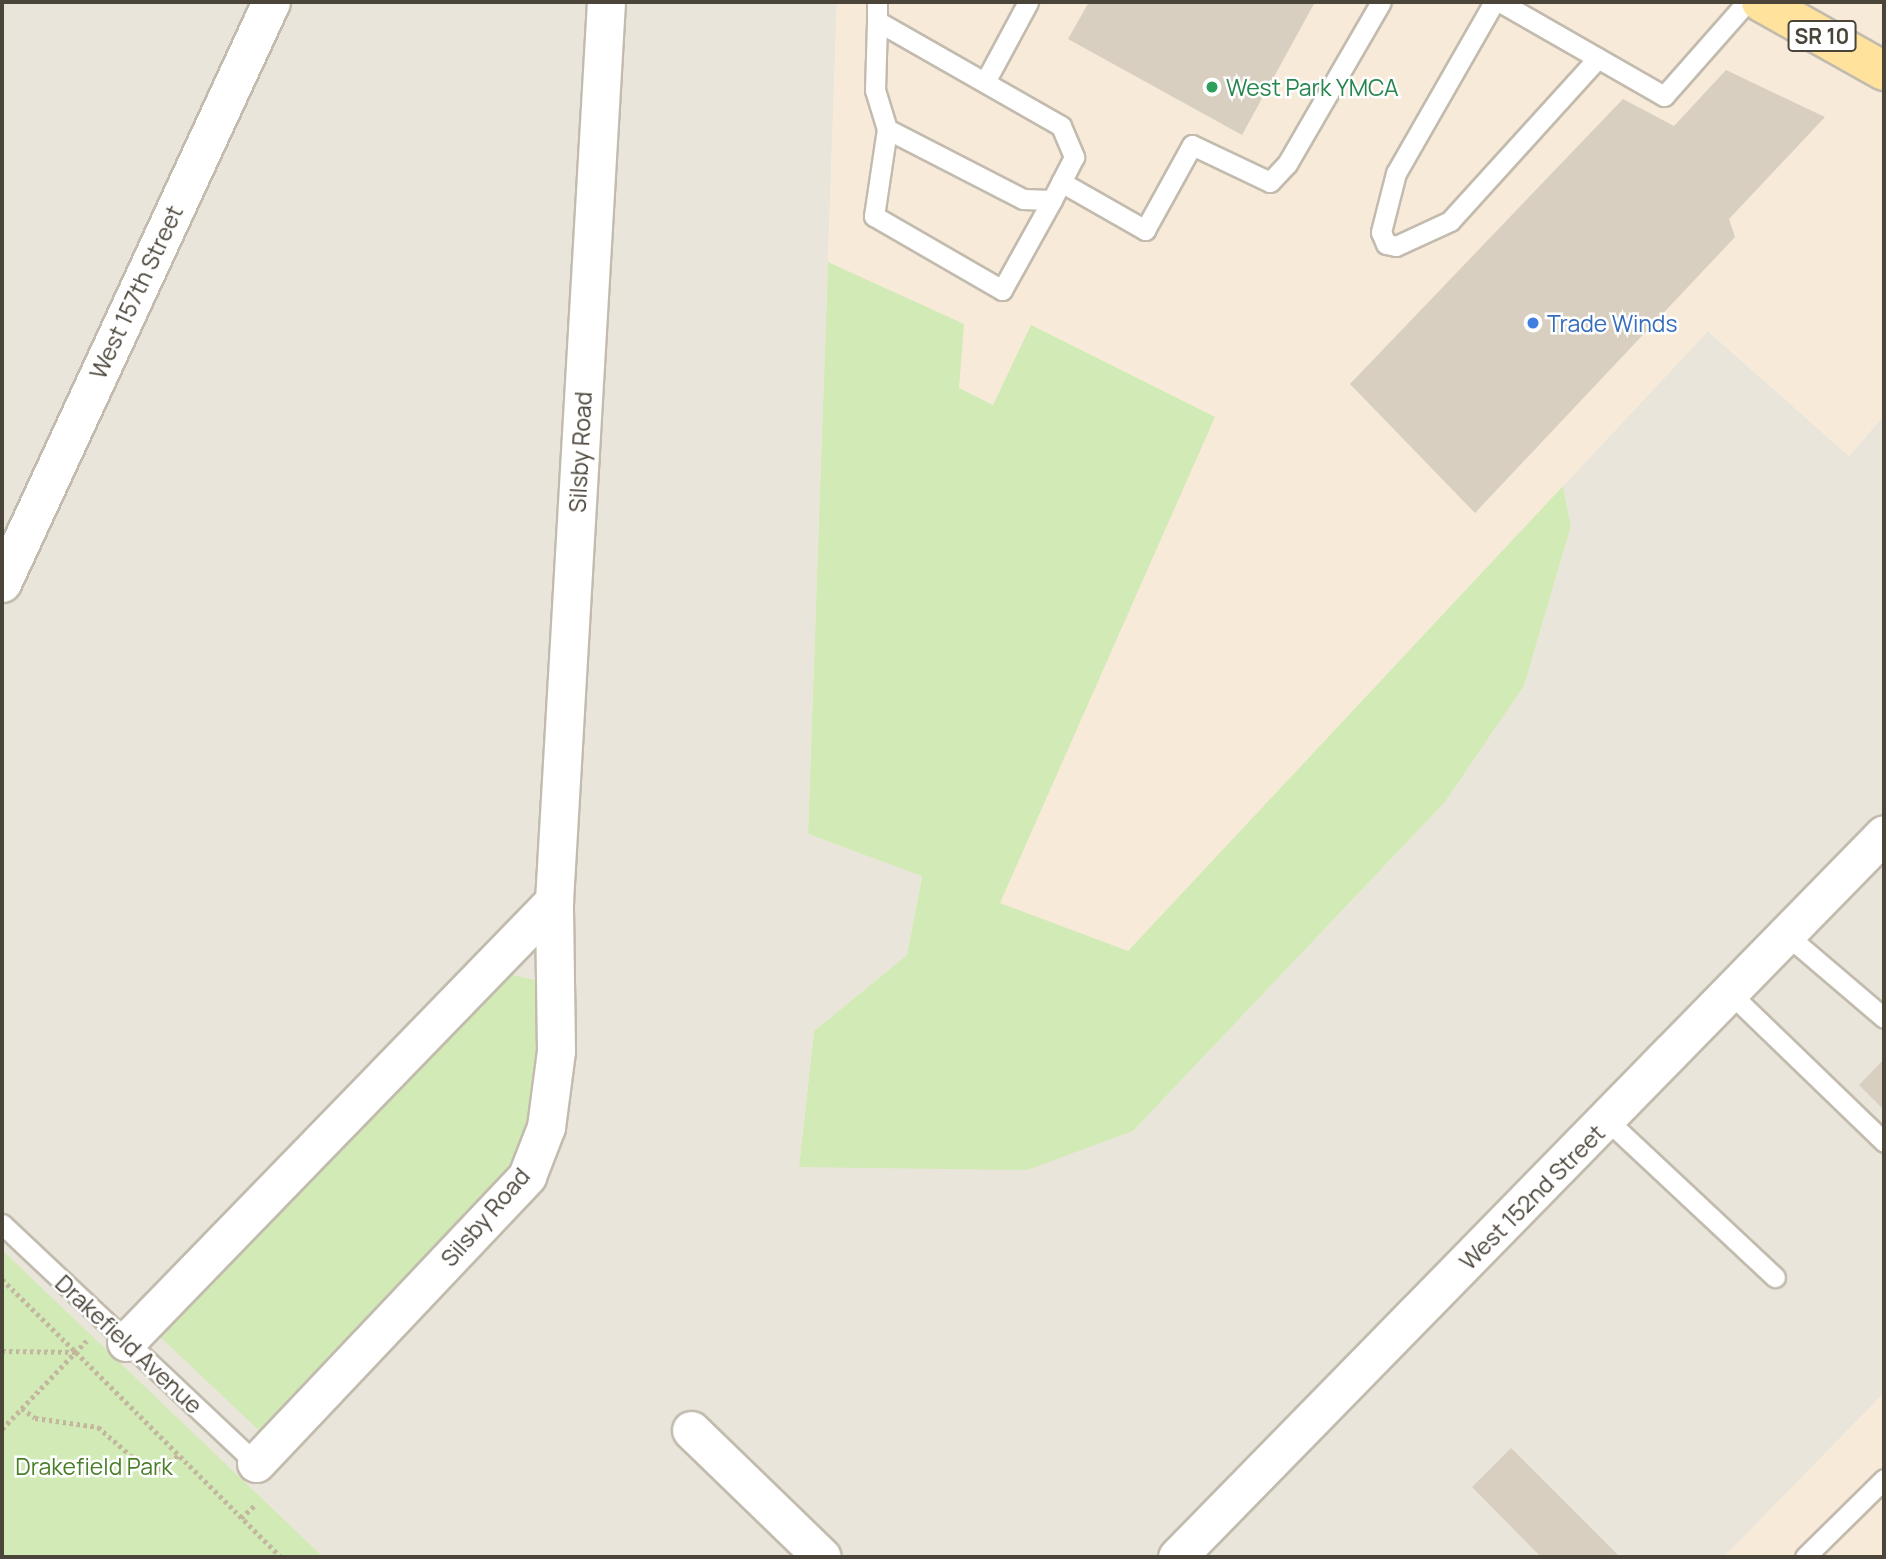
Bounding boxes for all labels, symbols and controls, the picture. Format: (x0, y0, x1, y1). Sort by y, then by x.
road number: SR 10 (1787, 19, 1857, 54)
place label: West Park YMCA (1226, 73, 1399, 101)
marker: West Park YMCA (1204, 79, 1220, 95)
street label: West 157th Street (84, 201, 188, 383)
place label: Trade Winds (1547, 309, 1678, 337)
marker: Trade Winds (1525, 315, 1541, 331)
street label: Silsby Road (563, 391, 597, 513)
street label: West 152nd Street (1454, 1119, 1610, 1275)
street label: Silsby Road (435, 1162, 535, 1272)
street label: Drakefield Avenue (50, 1269, 208, 1419)
park label: Drakefield Park (15, 1452, 173, 1480)

